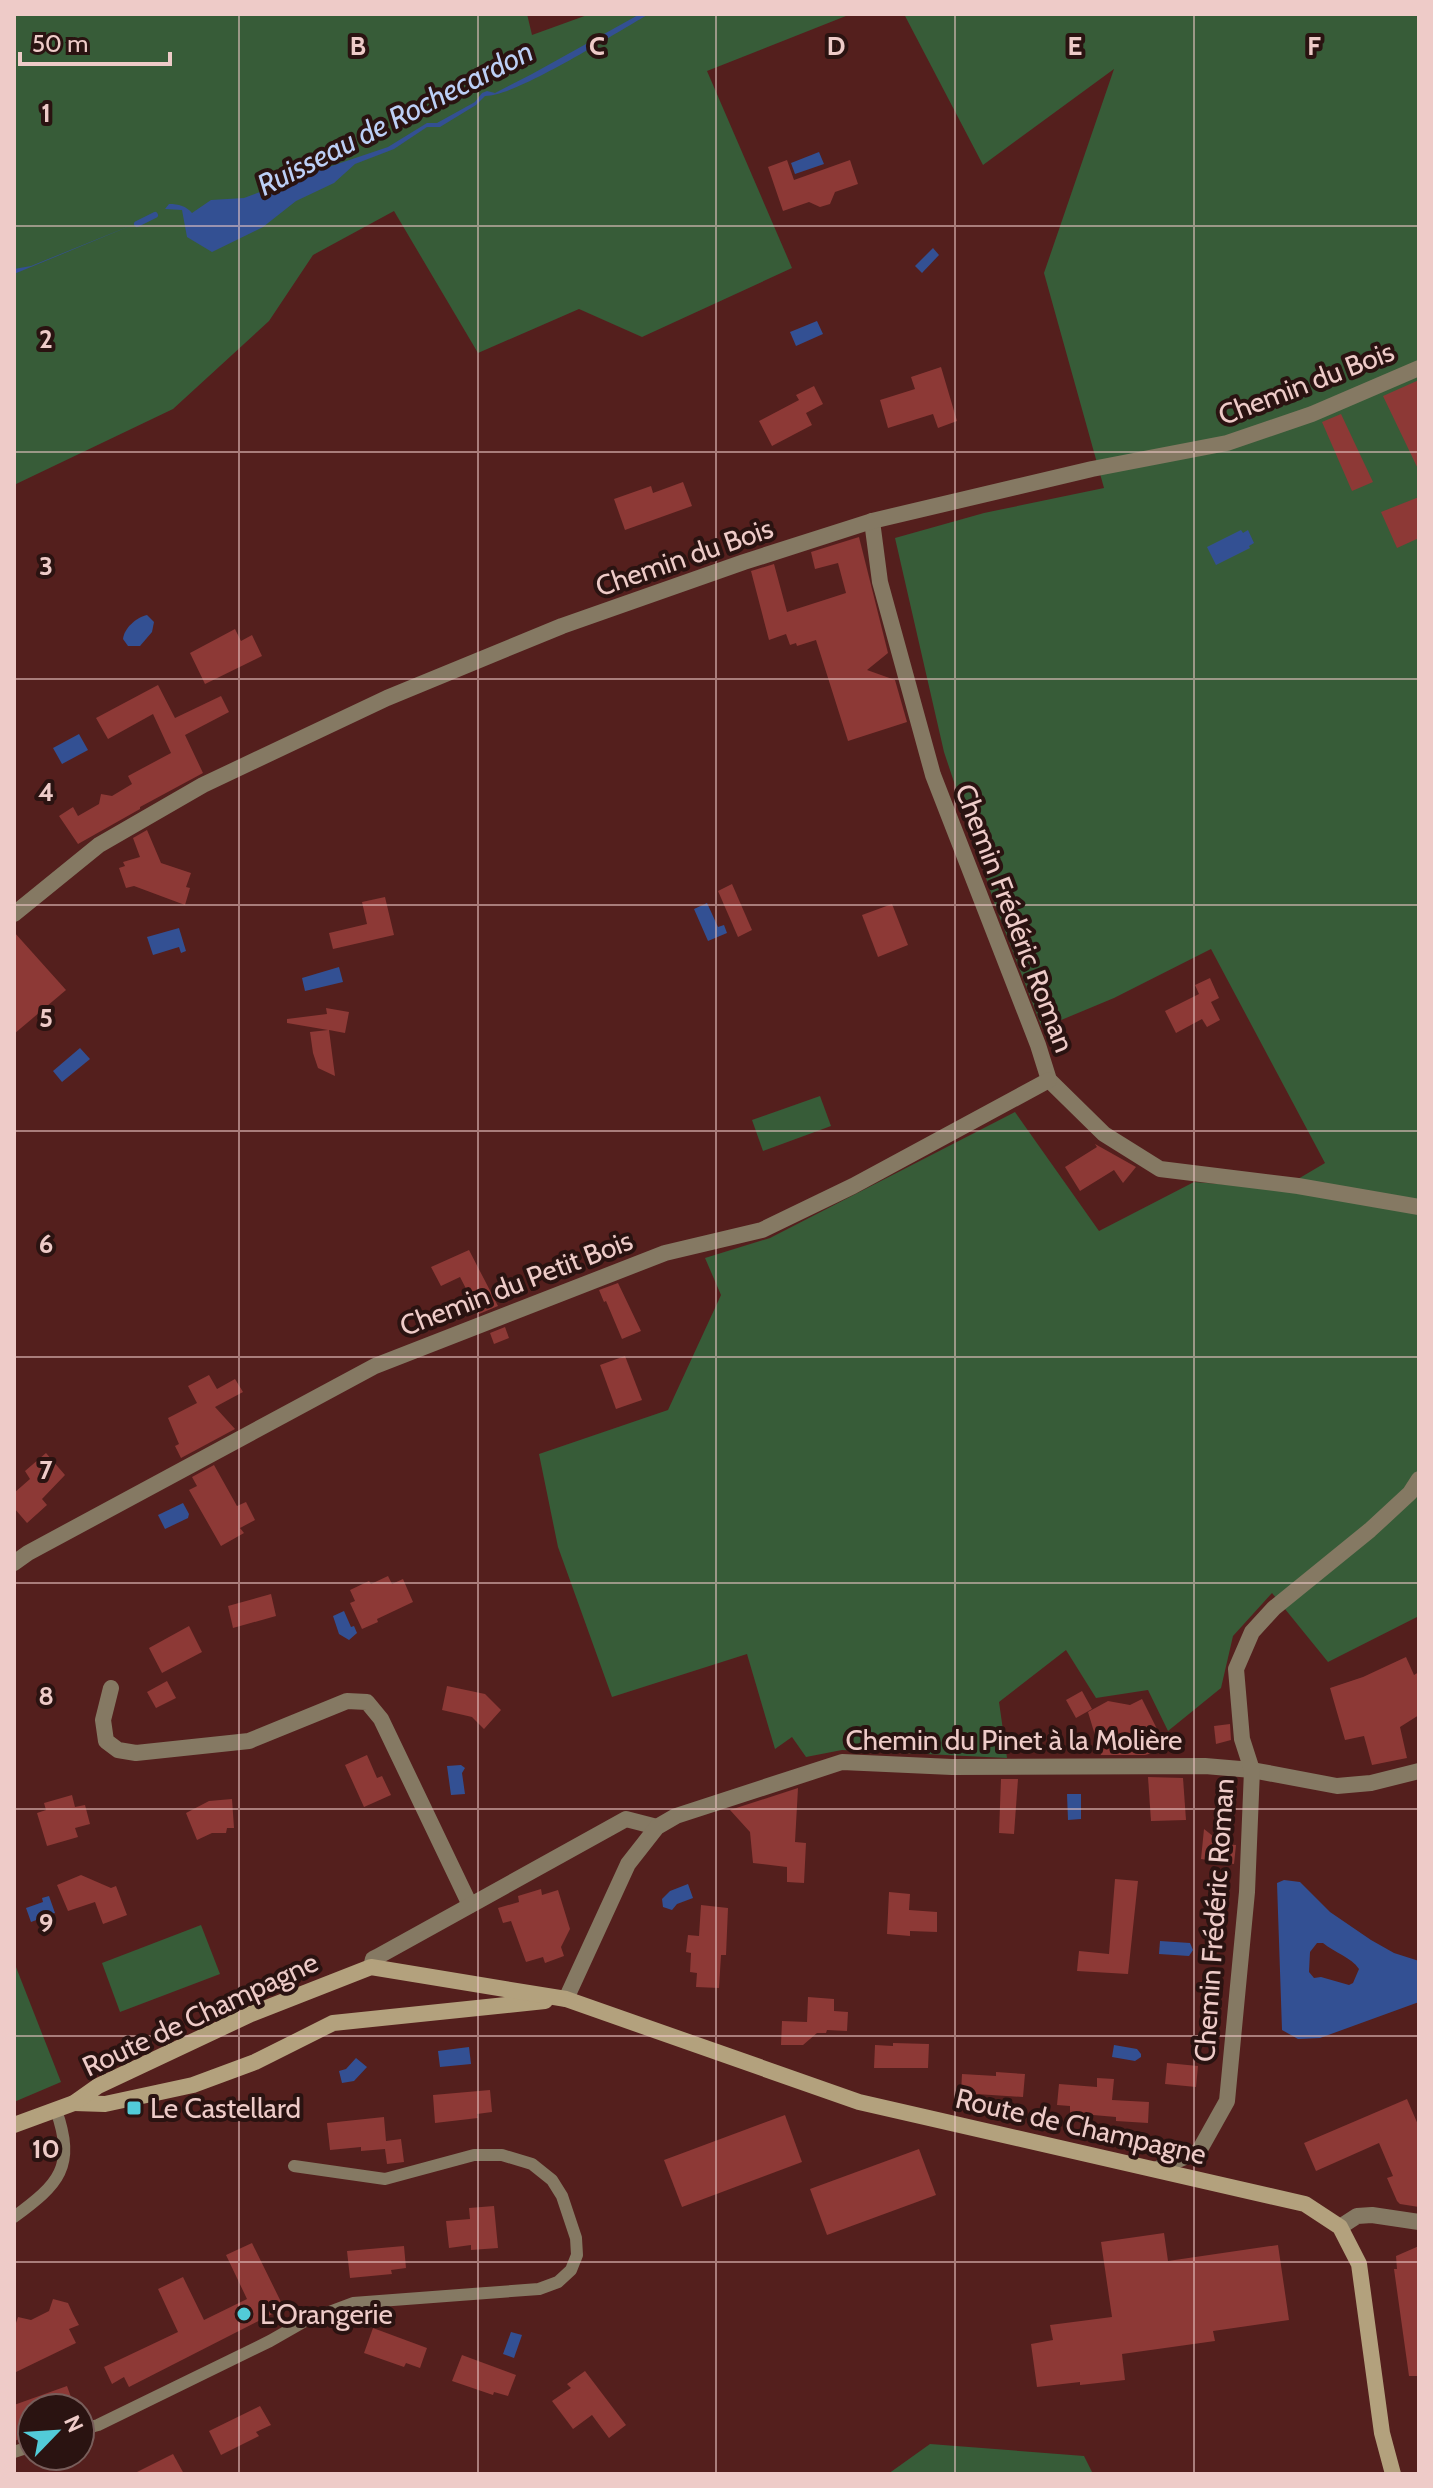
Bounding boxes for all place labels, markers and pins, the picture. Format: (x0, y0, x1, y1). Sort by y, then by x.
place label: Le Castellard (150, 2091, 301, 2125)
marker: Le Castellard (125, 2099, 143, 2117)
place label: L'Orangerie (260, 2297, 393, 2331)
marker: L'Orangerie (235, 2305, 253, 2323)

